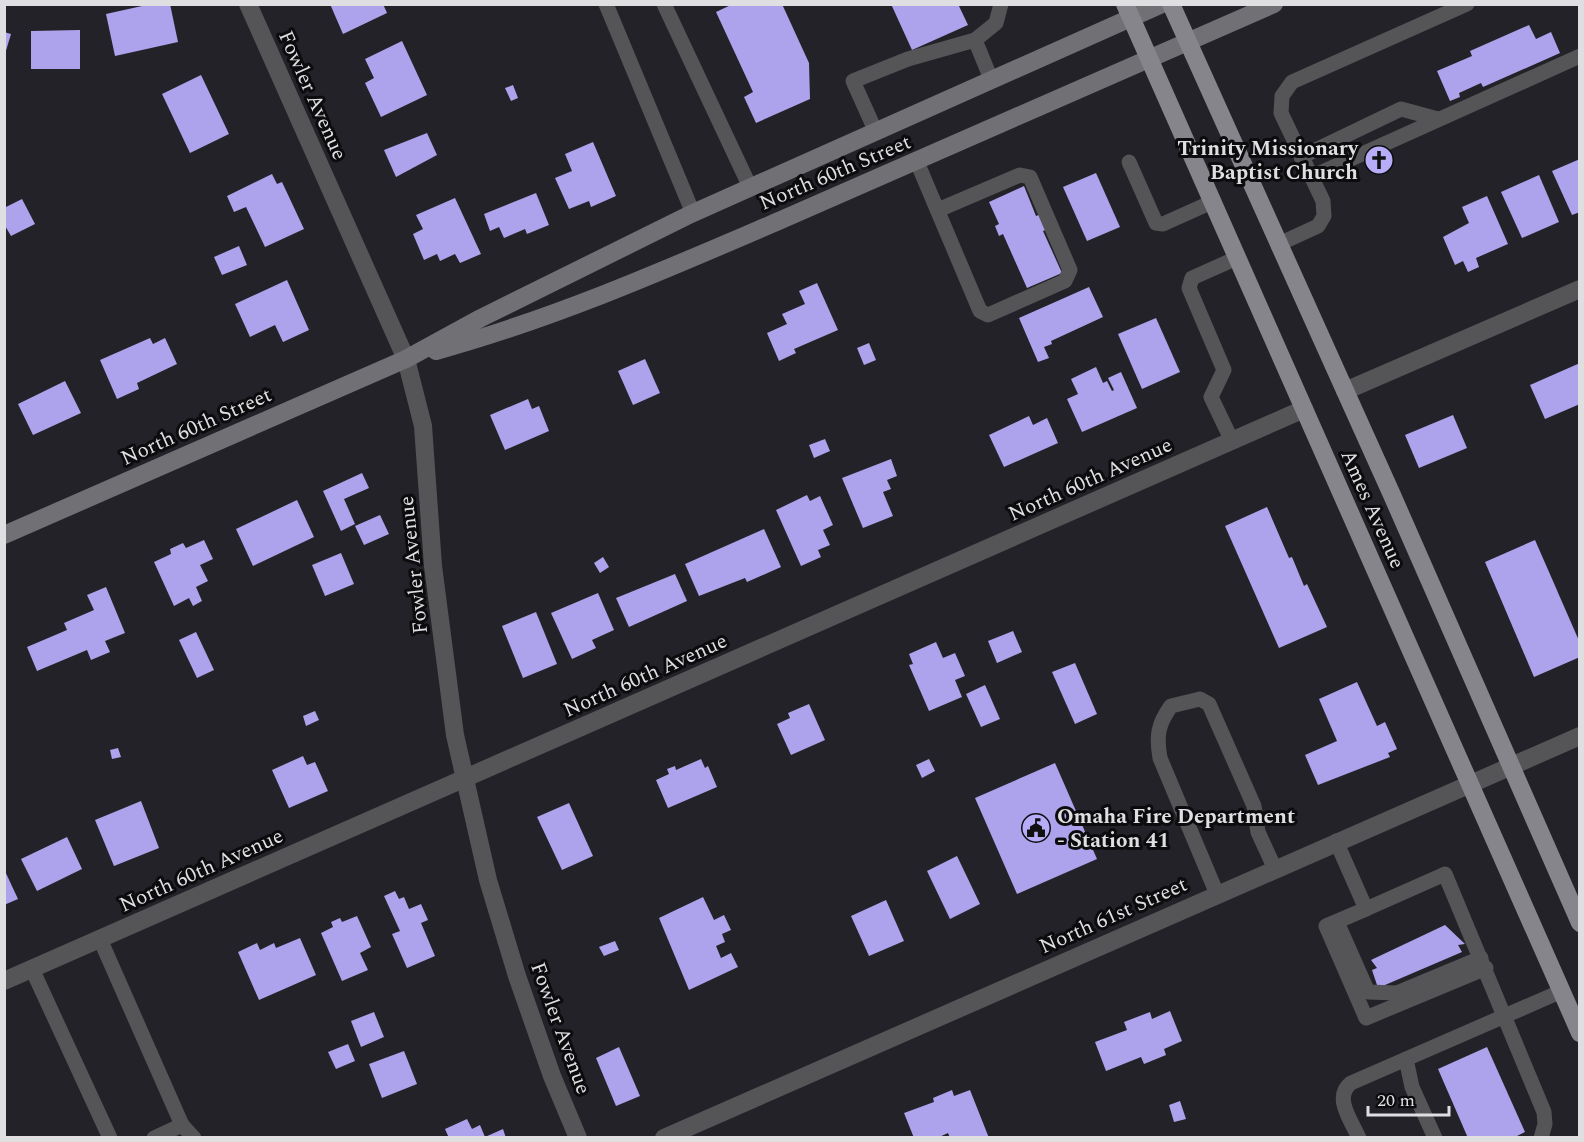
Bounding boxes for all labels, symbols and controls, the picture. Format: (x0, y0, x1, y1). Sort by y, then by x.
street label: Fowler Avenue (269, 26, 355, 165)
street label: North 60th Street (754, 126, 916, 219)
place label: Trinity Missionary Baptist Church (1177, 133, 1359, 189)
church icon: Trinity Missionary Baptist Church (1363, 144, 1395, 176)
street label: North 60th Street (116, 379, 277, 475)
street label: North 60th Avenue (1003, 429, 1178, 530)
street label: Ames Avenue (1332, 445, 1413, 574)
street label: Fowler Avenue (391, 494, 437, 636)
street label: North 60th Avenue (558, 625, 733, 726)
place label: Omaha Fire Department - Station 41 (1057, 801, 1295, 857)
public building icon: Omaha Fire Department - Station 41 (1020, 812, 1052, 844)
street label: North 60th Avenue (114, 820, 289, 921)
street label: North 61st Street (1034, 869, 1193, 963)
street label: Fowler Avenue (521, 958, 599, 1099)
scale bar (1368, 1079, 1449, 1117)
text: 20 m (1377, 1087, 1415, 1114)

